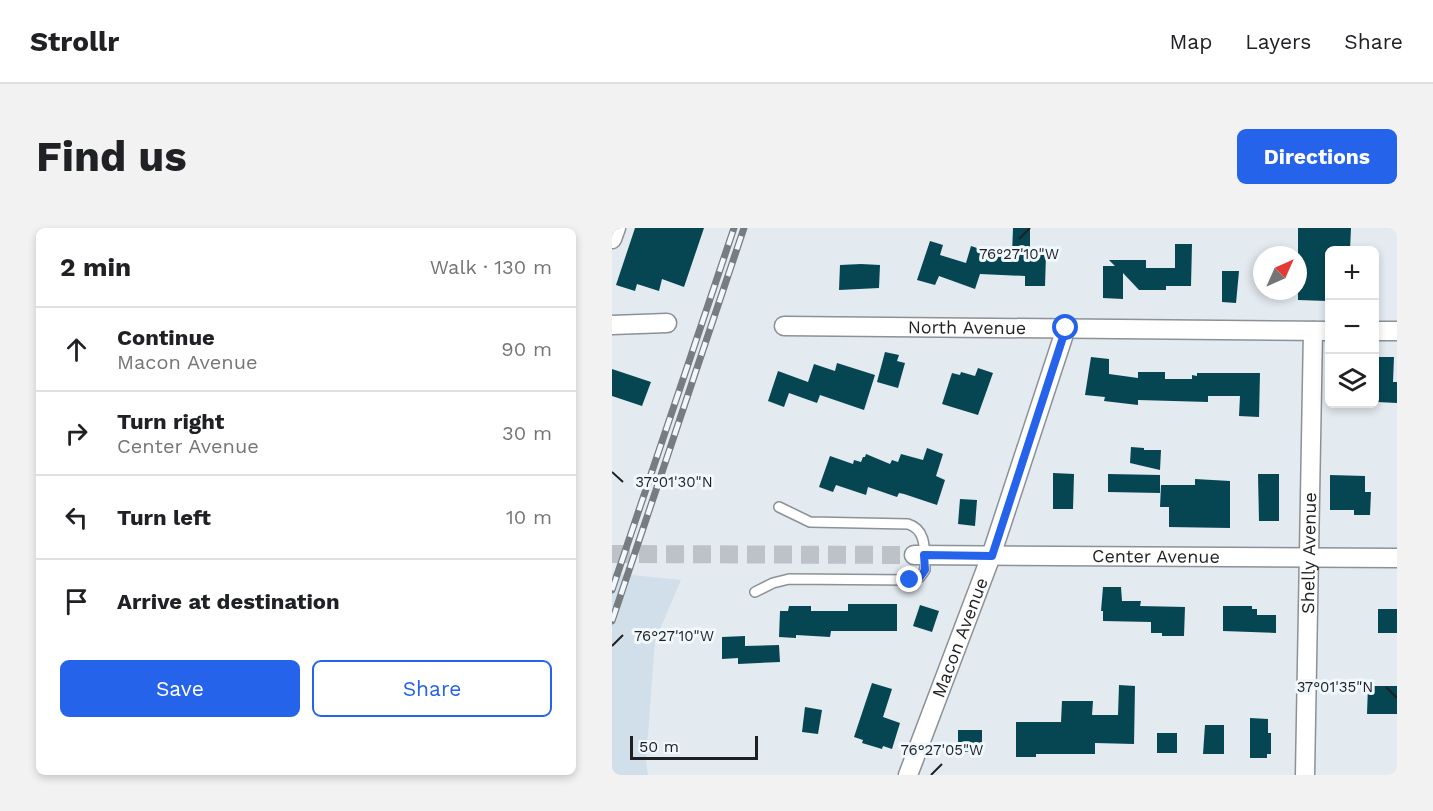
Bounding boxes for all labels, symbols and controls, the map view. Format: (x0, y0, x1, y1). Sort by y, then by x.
text: Strollr (30, 25, 119, 58)
text: Map (1169, 29, 1212, 54)
text: Layers (1245, 29, 1311, 54)
text: Share (1344, 29, 1403, 54)
button: Directions (1237, 129, 1397, 184)
text: Find us (36, 132, 187, 181)
text: 76°27'10"W (979, 245, 1059, 263)
north arrow (1253, 246, 1307, 300)
map controls (1325, 246, 1379, 408)
button: + (1325, 246, 1379, 300)
text: 2 min (60, 252, 131, 282)
text: Walk · 130 m (430, 255, 552, 279)
button: − (1325, 300, 1379, 354)
route start (1052, 314, 1078, 340)
street label: North Avenue (908, 316, 1026, 338)
text: Continue (117, 325, 215, 350)
icon: ahead (60, 333, 93, 366)
text: 90 m (501, 337, 552, 361)
text: Macon Avenue (117, 350, 258, 374)
button: layers (1325, 354, 1379, 408)
text: Turn right (117, 409, 224, 434)
icon: right (60, 417, 93, 450)
text: 30 m (502, 421, 552, 445)
text: Center Avenue (117, 434, 259, 458)
text: 37°01'30"N (635, 473, 713, 491)
street label: Shelly Avenue (1297, 492, 1320, 614)
icon: left (60, 501, 93, 534)
text: Turn left (117, 505, 211, 530)
text: 10 m (506, 505, 552, 529)
street label: Center Avenue (1092, 545, 1220, 567)
route end (896, 566, 922, 592)
street label: Macon Avenue (927, 574, 992, 700)
icon: arrive (60, 585, 93, 618)
text: Arrive at destination (117, 589, 340, 614)
text: 76°27'10"W (634, 627, 714, 645)
button: Save (60, 660, 300, 717)
button: Share (312, 660, 552, 717)
text: 37°01'35"N (1297, 678, 1373, 696)
scale bar (630, 733, 758, 760)
text: 50 m (639, 737, 679, 756)
text: 76°27'05"W (900, 741, 984, 759)

